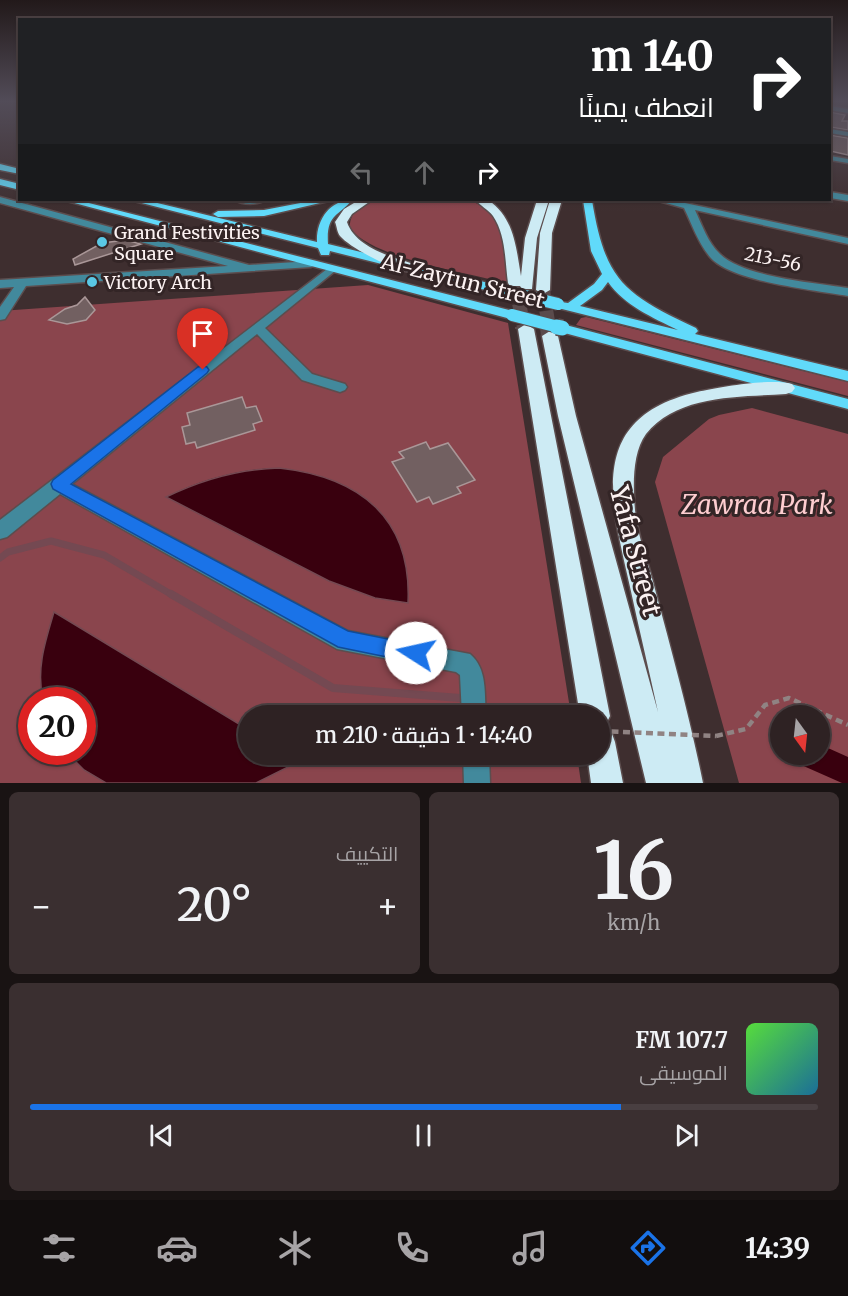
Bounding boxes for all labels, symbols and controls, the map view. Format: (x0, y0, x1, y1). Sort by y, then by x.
text: 140 m (591, 30, 714, 82)
icon: right (735, 42, 813, 120)
text: انعطف يمينًا (578, 90, 714, 124)
icon: left (345, 156, 378, 189)
icon: ahead (408, 156, 441, 189)
icon: right (471, 156, 504, 189)
place label: Grand Festivities Square (114, 221, 260, 265)
marker: Grand Festivities Square (95, 235, 109, 249)
street label: 213-56 (743, 242, 804, 276)
street label: Al-Zaytun Street (378, 247, 547, 314)
place label: Victory Arch (103, 271, 212, 294)
marker: Victory Arch (85, 275, 99, 289)
pin (177, 308, 228, 370)
icon: arrive (186, 317, 219, 350)
street label: Yafa Street (603, 481, 669, 620)
park label: Zawraa Park (680, 488, 833, 521)
position arrow (384, 621, 448, 685)
speed limit sign: 20 (18, 687, 96, 765)
north arrow (770, 705, 830, 765)
map controls (770, 705, 830, 765)
text: 14:40 · 1 دقيقة · 210 m (315, 721, 533, 749)
text: 16 (593, 822, 674, 920)
text: التكييف (336, 841, 399, 866)
text: 20° (177, 877, 252, 933)
text: − (30, 886, 52, 927)
text: + (376, 886, 399, 927)
text: km/h (607, 910, 660, 935)
text: 107.7 FM (635, 1026, 728, 1054)
text: الموسيقى (639, 1060, 728, 1085)
icon: previous (145, 1119, 178, 1152)
icon: pause (407, 1119, 440, 1152)
icon: next (670, 1119, 703, 1152)
icon: filters (38, 1227, 80, 1269)
icon: car (156, 1227, 198, 1269)
icon: climate (274, 1227, 316, 1269)
icon: phone (391, 1227, 433, 1269)
icon: music (509, 1227, 551, 1269)
icon: directions (627, 1227, 669, 1269)
text: 14:39 (745, 1231, 810, 1265)

